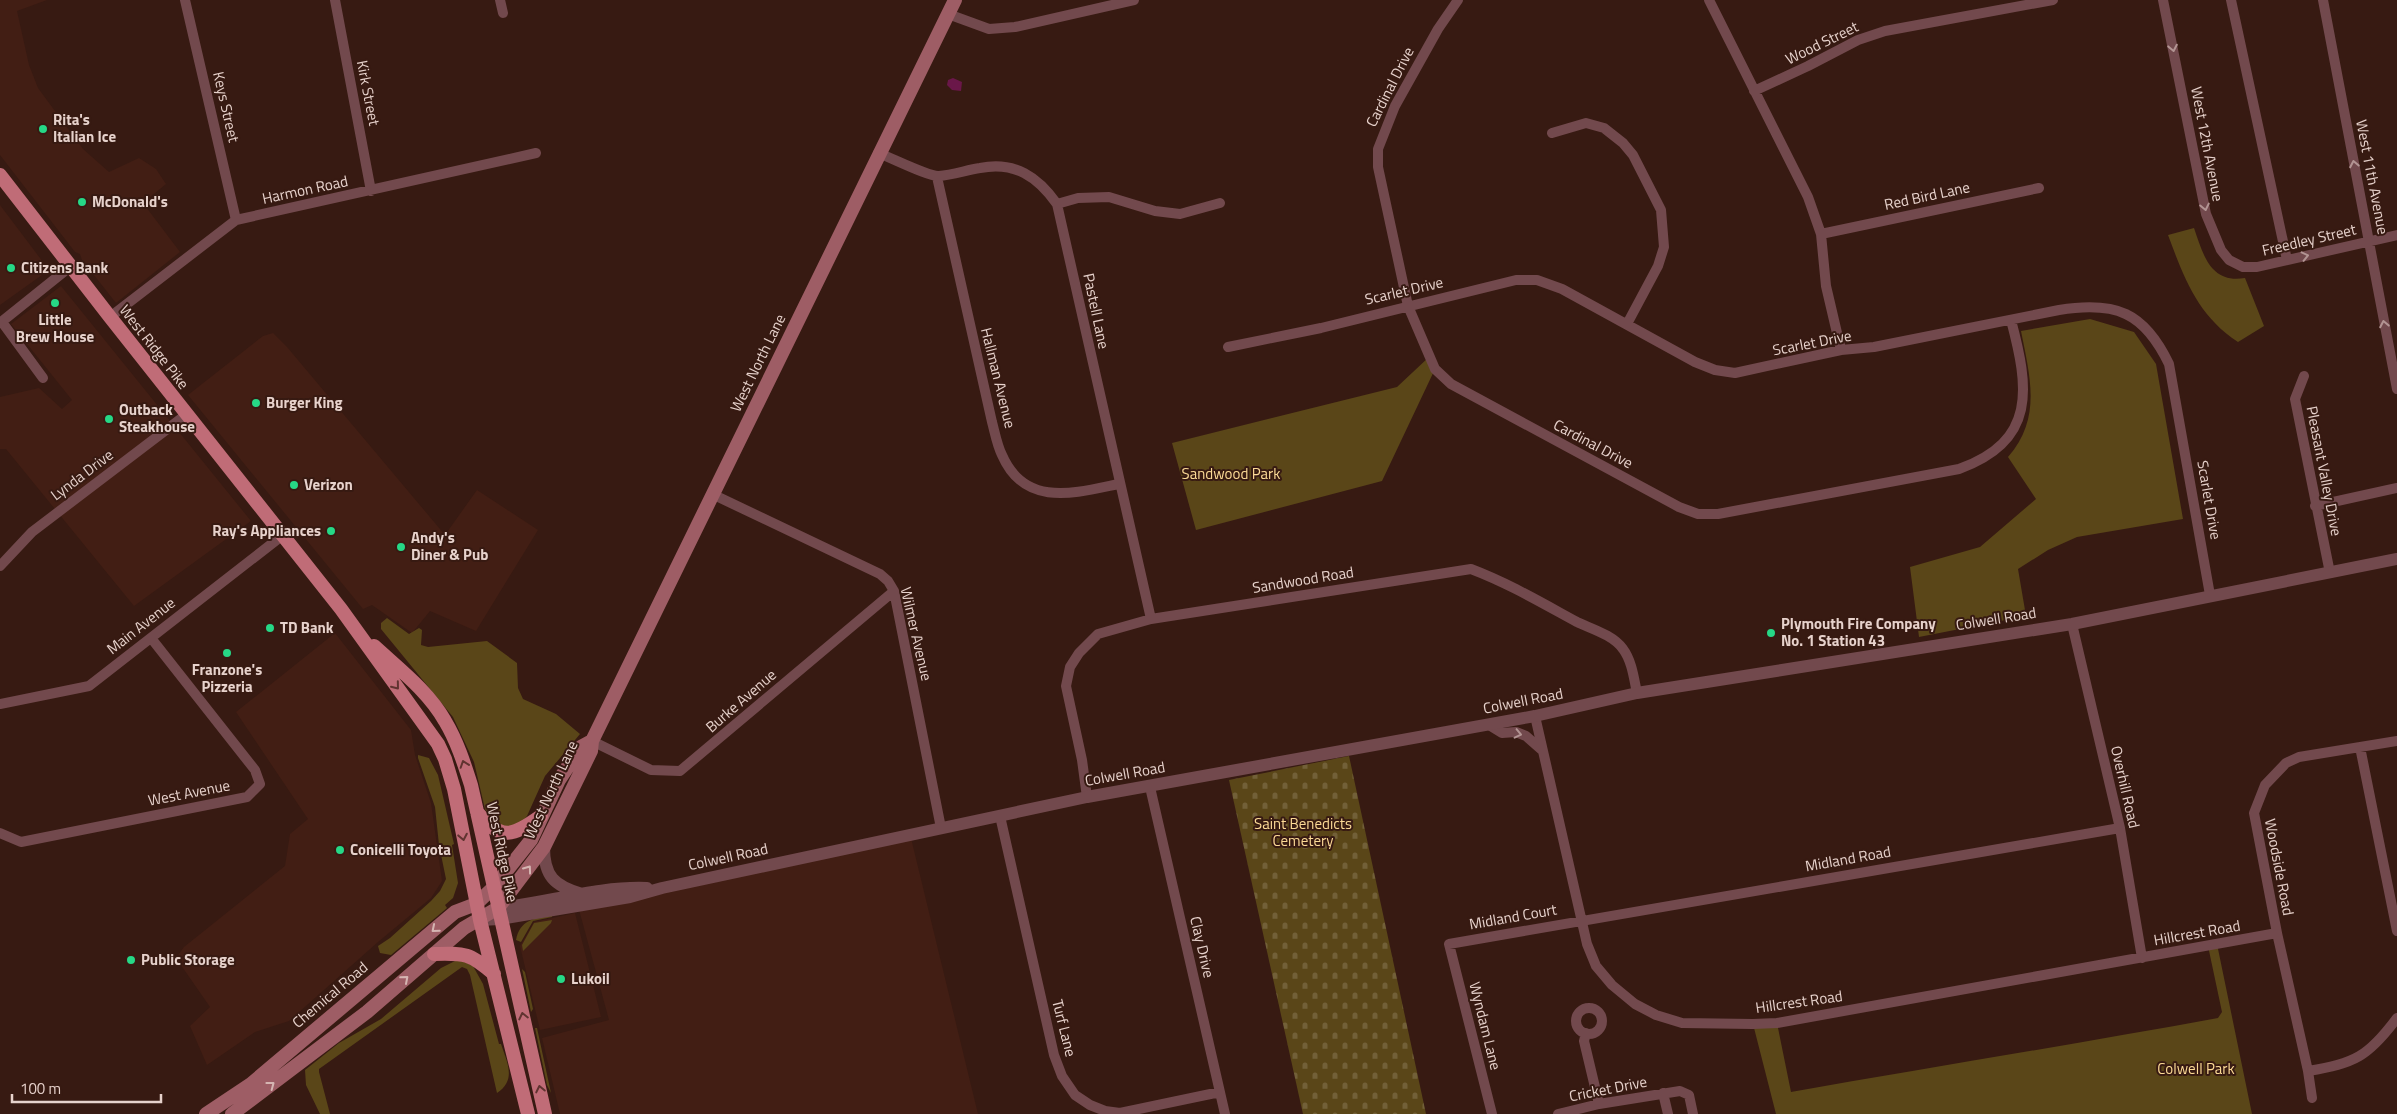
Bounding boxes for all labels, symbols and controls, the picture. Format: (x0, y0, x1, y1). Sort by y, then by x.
street label: Wood Street (1781, 15, 1863, 70)
street label: Cardinal Drive (1360, 43, 1420, 131)
one-way arrow (2167, 43, 2177, 52)
street label: Kirk Street (351, 58, 386, 128)
street label: Keys Street (207, 69, 246, 145)
street label: West 12th Avenue (2185, 85, 2230, 203)
place label: Rita's Italian Ice (53, 108, 116, 148)
street label: West 11th Avenue (2350, 118, 2395, 236)
marker: Rita's Italian Ice (37, 123, 49, 135)
one-way arrow (2349, 160, 2360, 168)
street label: Harmon Road (260, 169, 350, 210)
street label: Red Bird Lane (1882, 175, 1972, 216)
place label: McDonald's (92, 190, 168, 213)
marker: McDonald's (76, 196, 88, 208)
one-way arrow (2199, 203, 2209, 212)
street label: Freedley Street (2260, 217, 2359, 261)
one-way arrow (2300, 251, 2309, 262)
place label: Citizens Bank (21, 256, 109, 279)
marker: Citizens Bank (5, 262, 17, 274)
street label: Scarlet Drive (1362, 270, 1445, 311)
street label: Pastell Lane (1077, 271, 1116, 351)
marker: Little Brew House (49, 297, 61, 309)
street label: West Ridge Pike (114, 299, 195, 394)
place label: Little Brew House (16, 308, 95, 348)
street label: West North Lane (724, 310, 791, 416)
one-way arrow (2380, 319, 2390, 328)
street label: Scarlet Drive (1771, 324, 1853, 361)
street label: Hallman Avenue (975, 325, 1022, 431)
place label: Burger King (266, 391, 343, 414)
marker: Burger King (250, 397, 262, 409)
place label: Outback Steakhouse (119, 398, 195, 438)
street label: Pleasant Valley Drive (2301, 404, 2348, 538)
marker: Outback Steakhouse (103, 413, 115, 425)
street label: Cardinal Drive (1549, 413, 1637, 474)
street label: Lynda Drive (45, 443, 118, 506)
street label: Scarlet Drive (2191, 459, 2228, 541)
park label: Sandwood Park (1182, 462, 1280, 485)
place label: Verizon (304, 473, 353, 496)
marker: Verizon (288, 479, 300, 491)
place label: Ray's Appliances (212, 519, 321, 542)
marker: Ray's Appliances (325, 525, 337, 537)
place label: Andy's Diner & Pub (411, 526, 488, 566)
marker: Andy's Diner & Pub (395, 541, 407, 553)
street label: Sandwood Road (1250, 560, 1355, 599)
street label: Wilmer Avenue (895, 585, 938, 683)
street label: Main Avenue (101, 591, 180, 660)
street label: Colwell Road (1954, 601, 2038, 636)
place label: Plymouth Fire Company No. 1 Station 43 (1781, 612, 1936, 652)
place label: TD Bank (280, 616, 334, 639)
marker: TD Bank (264, 622, 276, 634)
marker: Plymouth Fire Company No. 1 Station 43 (1765, 627, 1777, 639)
marker: Franzone's Pizzeria (221, 647, 233, 659)
place label: Franzone's Pizzeria (192, 658, 262, 698)
street label: Burke Avenue (700, 663, 781, 738)
one-way arrow (391, 681, 400, 690)
street label: Colwell Road (1481, 681, 1565, 720)
one-way arrow (1514, 728, 1522, 739)
street label: West North Lane (518, 737, 583, 843)
street label: Overhill Road (2105, 743, 2146, 830)
street label: Colwell Road (1083, 755, 1167, 792)
one-way arrow (460, 761, 470, 769)
street label: West Avenue (146, 773, 232, 812)
street label: West Ridge Pike (481, 800, 524, 904)
park label: Saint Benedicts Cemetery (1254, 812, 1352, 852)
street label: Woodside Road (2259, 816, 2300, 917)
one-way arrow (457, 832, 468, 841)
street label: Colwell Road (686, 837, 770, 876)
place label: Conicelli Toyota (350, 838, 451, 861)
street label: Midland Road (1803, 840, 1893, 877)
marker: Conicelli Toyota (334, 844, 346, 856)
one-way arrow (522, 865, 531, 875)
street label: Midland Court (1467, 897, 1559, 936)
street label: Clay Drive (1184, 914, 1221, 980)
street label: Hillcrest Road (2152, 914, 2242, 951)
one-way arrow (432, 923, 441, 931)
place label: Public Storage (141, 948, 235, 971)
marker: Public Storage (125, 954, 137, 966)
street label: Chemical Road (287, 956, 373, 1033)
place label: Lukoil (571, 967, 610, 990)
marker: Lukoil (555, 973, 567, 985)
one-way arrow (400, 976, 409, 985)
street label: Wyndam Lane (1463, 979, 1508, 1072)
street label: Hillcrest Road (1754, 984, 1844, 1019)
street label: Turf Lane (1046, 997, 1083, 1059)
one-way arrow (518, 1012, 529, 1021)
park label: Colwell Park (2157, 1057, 2235, 1080)
street label: Cricket Drive (1567, 1070, 1649, 1107)
scale bar (12, 1072, 161, 1104)
text: 100 m (20, 1077, 61, 1100)
one-way arrow (265, 1082, 275, 1091)
one-way arrow (535, 1084, 546, 1093)

